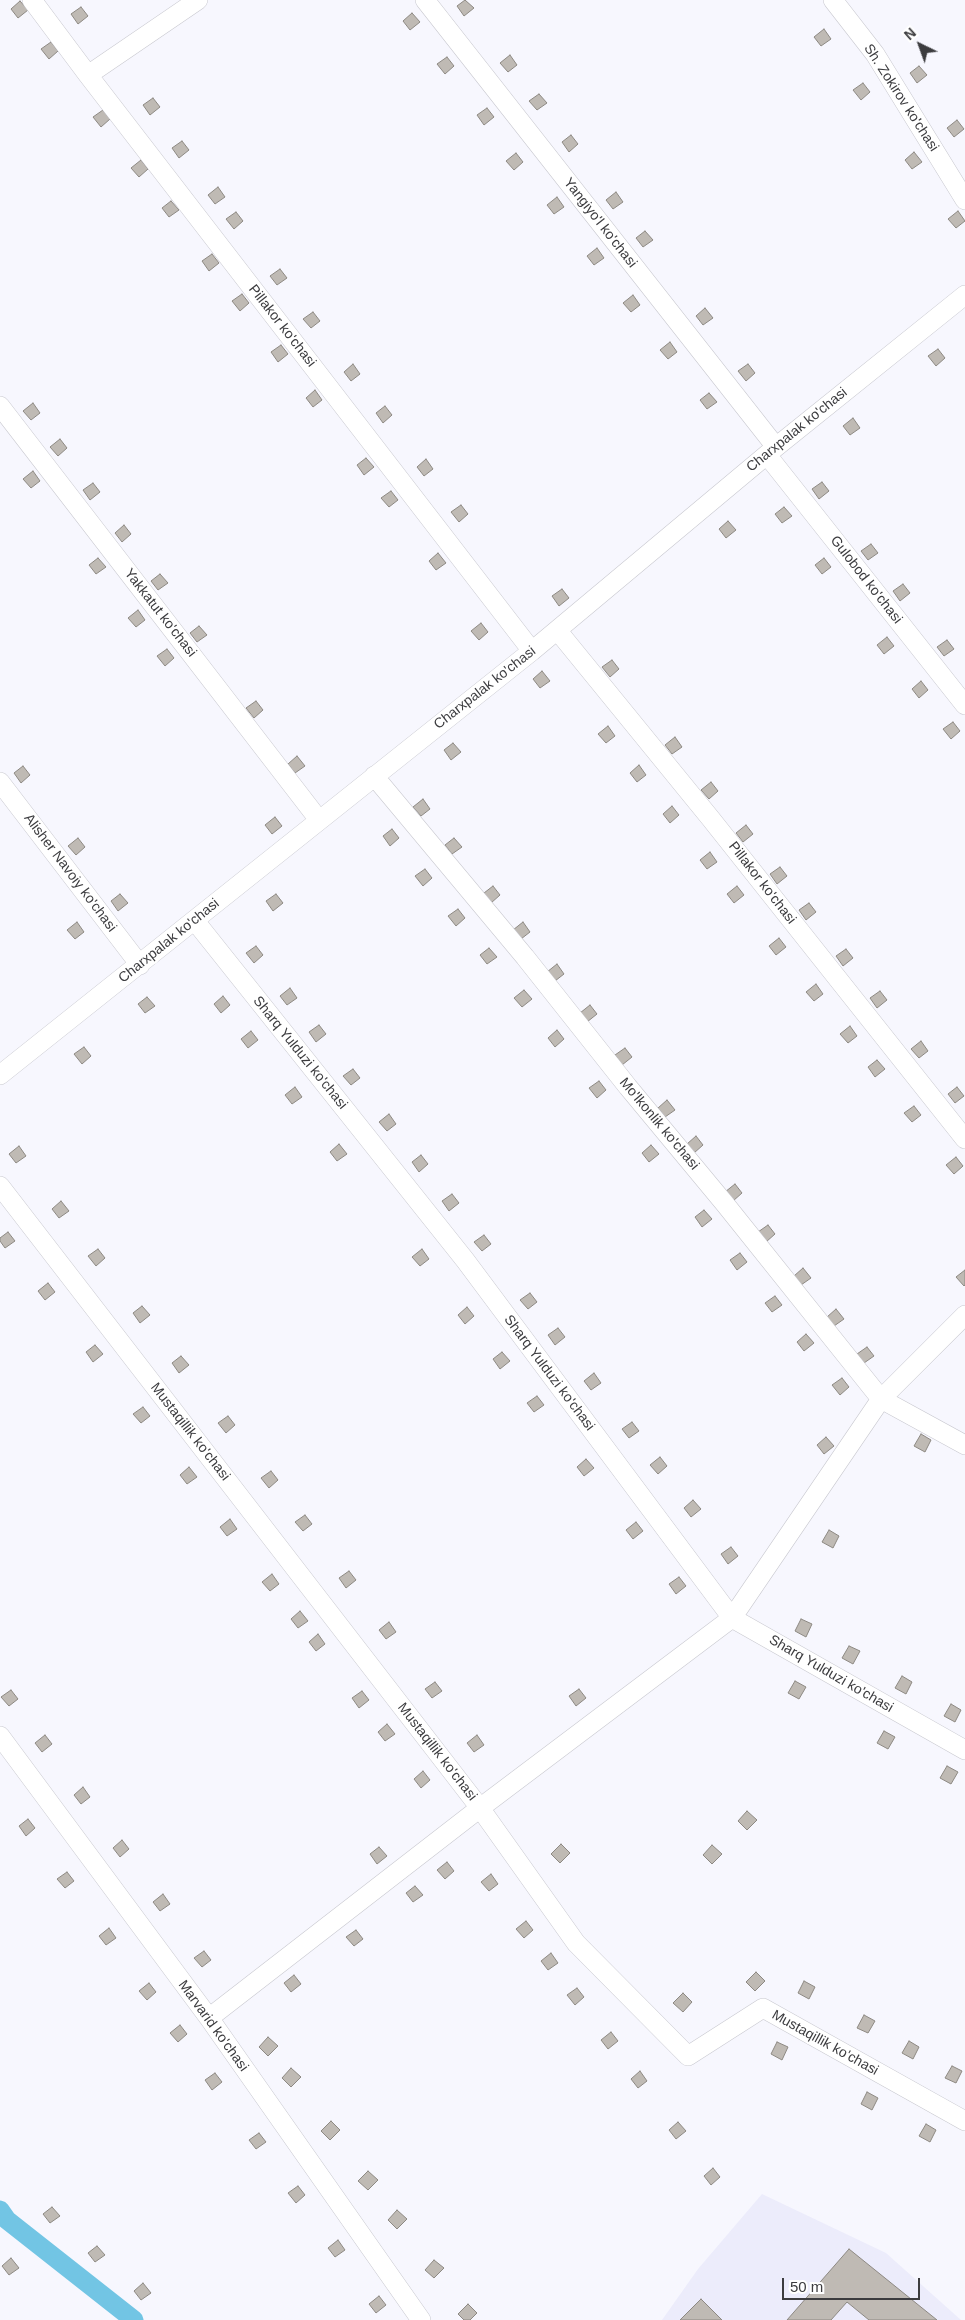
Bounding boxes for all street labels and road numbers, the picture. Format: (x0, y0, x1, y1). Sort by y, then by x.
street label: Sh. Zokirov ko'chasi (860, 41, 942, 155)
street label: Yangiyo'l ko'chasi (560, 175, 640, 271)
street label: Pillakor ko'chasi (245, 281, 319, 371)
street label: Charxpalak ko'chasi (743, 384, 851, 476)
street label: Gulobod ko'chasi (826, 533, 906, 627)
street label: Yakkatut ko'chasi (120, 565, 200, 661)
street label: Charxpalak ko'chasi (431, 643, 539, 733)
street label: Alisher Navoiy ko'chasi (20, 811, 120, 935)
street label: Pillakor ko'chasi (725, 838, 799, 928)
street label: Charxpalak ko'chasi (115, 895, 223, 987)
street label: Sharq Yulduzi ko'chasi (249, 993, 351, 1113)
street label: Mo'lkonlik ko'chasi (616, 1075, 702, 1173)
street label: Sharq Yulduzi ko'chasi (500, 1312, 598, 1434)
street label: Mustaqillik ko'chasi (147, 1380, 233, 1484)
street label: Sharq Yulduzi ko'chasi (766, 1632, 896, 1716)
street label: Mustaqillik ko'chasi (394, 1700, 480, 1804)
street label: Marvarid ko'chasi (174, 1977, 252, 2075)
street label: Mustaqillik ko'chasi (769, 2007, 881, 2079)

